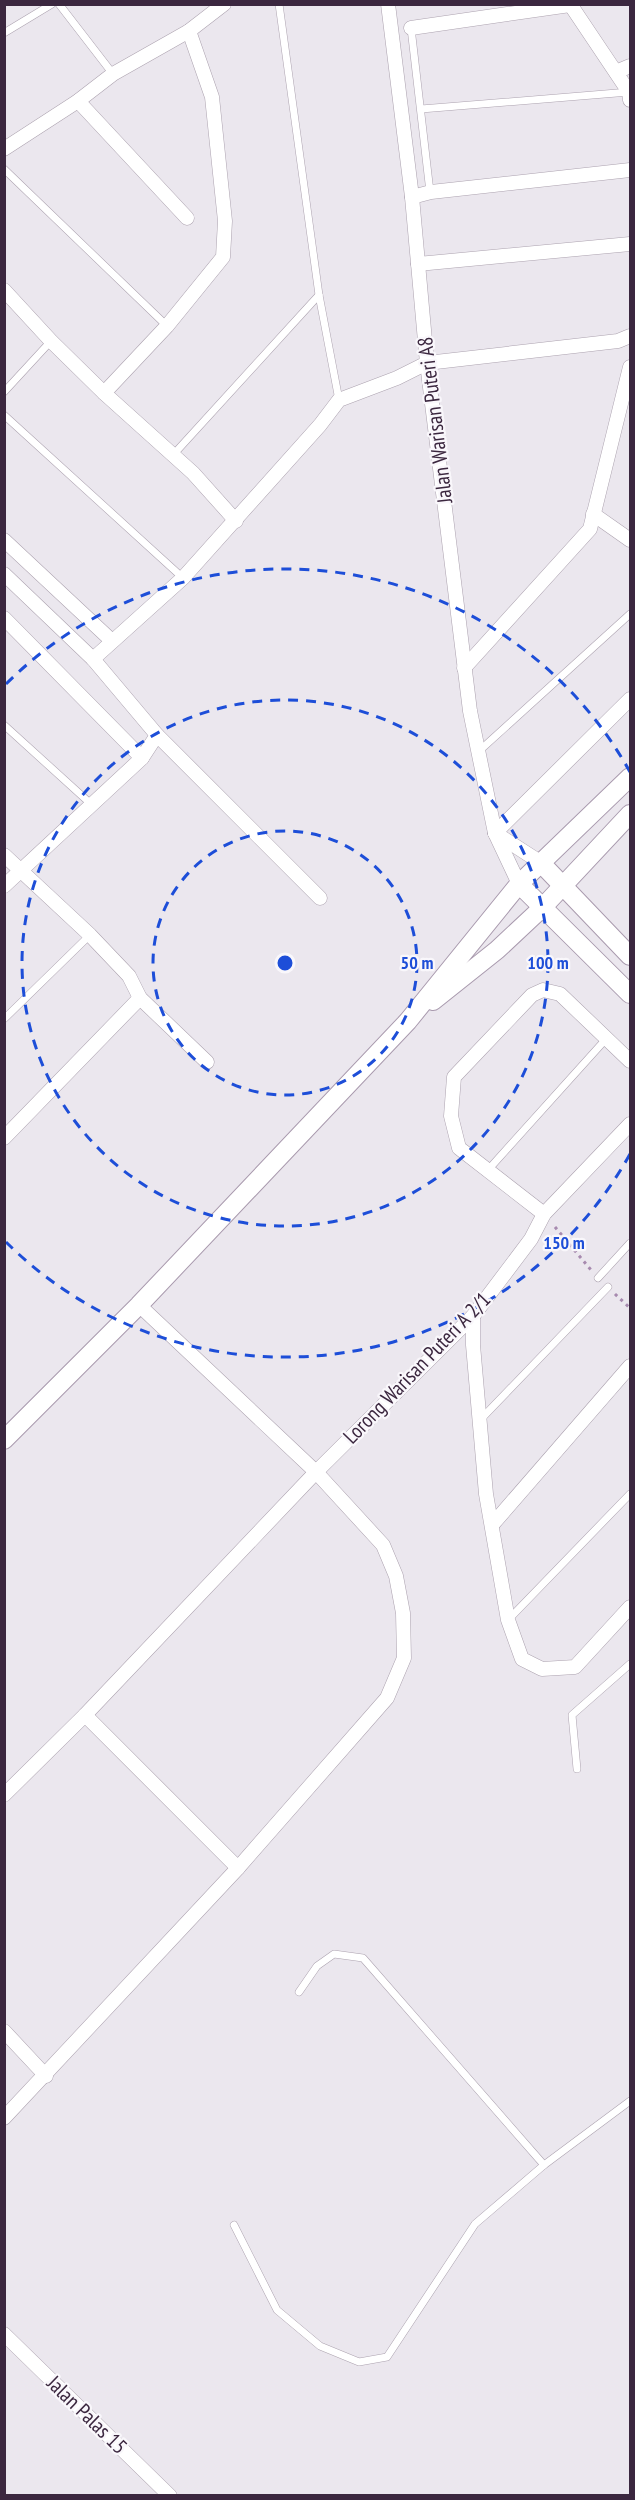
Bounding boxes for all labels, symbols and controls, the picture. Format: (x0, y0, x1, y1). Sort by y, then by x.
street label: Jalan Warisan Puteri A8 (411, 335, 458, 506)
text: 50 m (401, 951, 433, 974)
text: 100 m (527, 951, 569, 974)
centre of rings (275, 953, 295, 973)
text: 150 m (543, 1231, 585, 1254)
street label: Lorong Warisan Puteri A 2/1 (337, 1286, 496, 1449)
street label: Jalan Palas 15 (41, 2369, 133, 2460)

